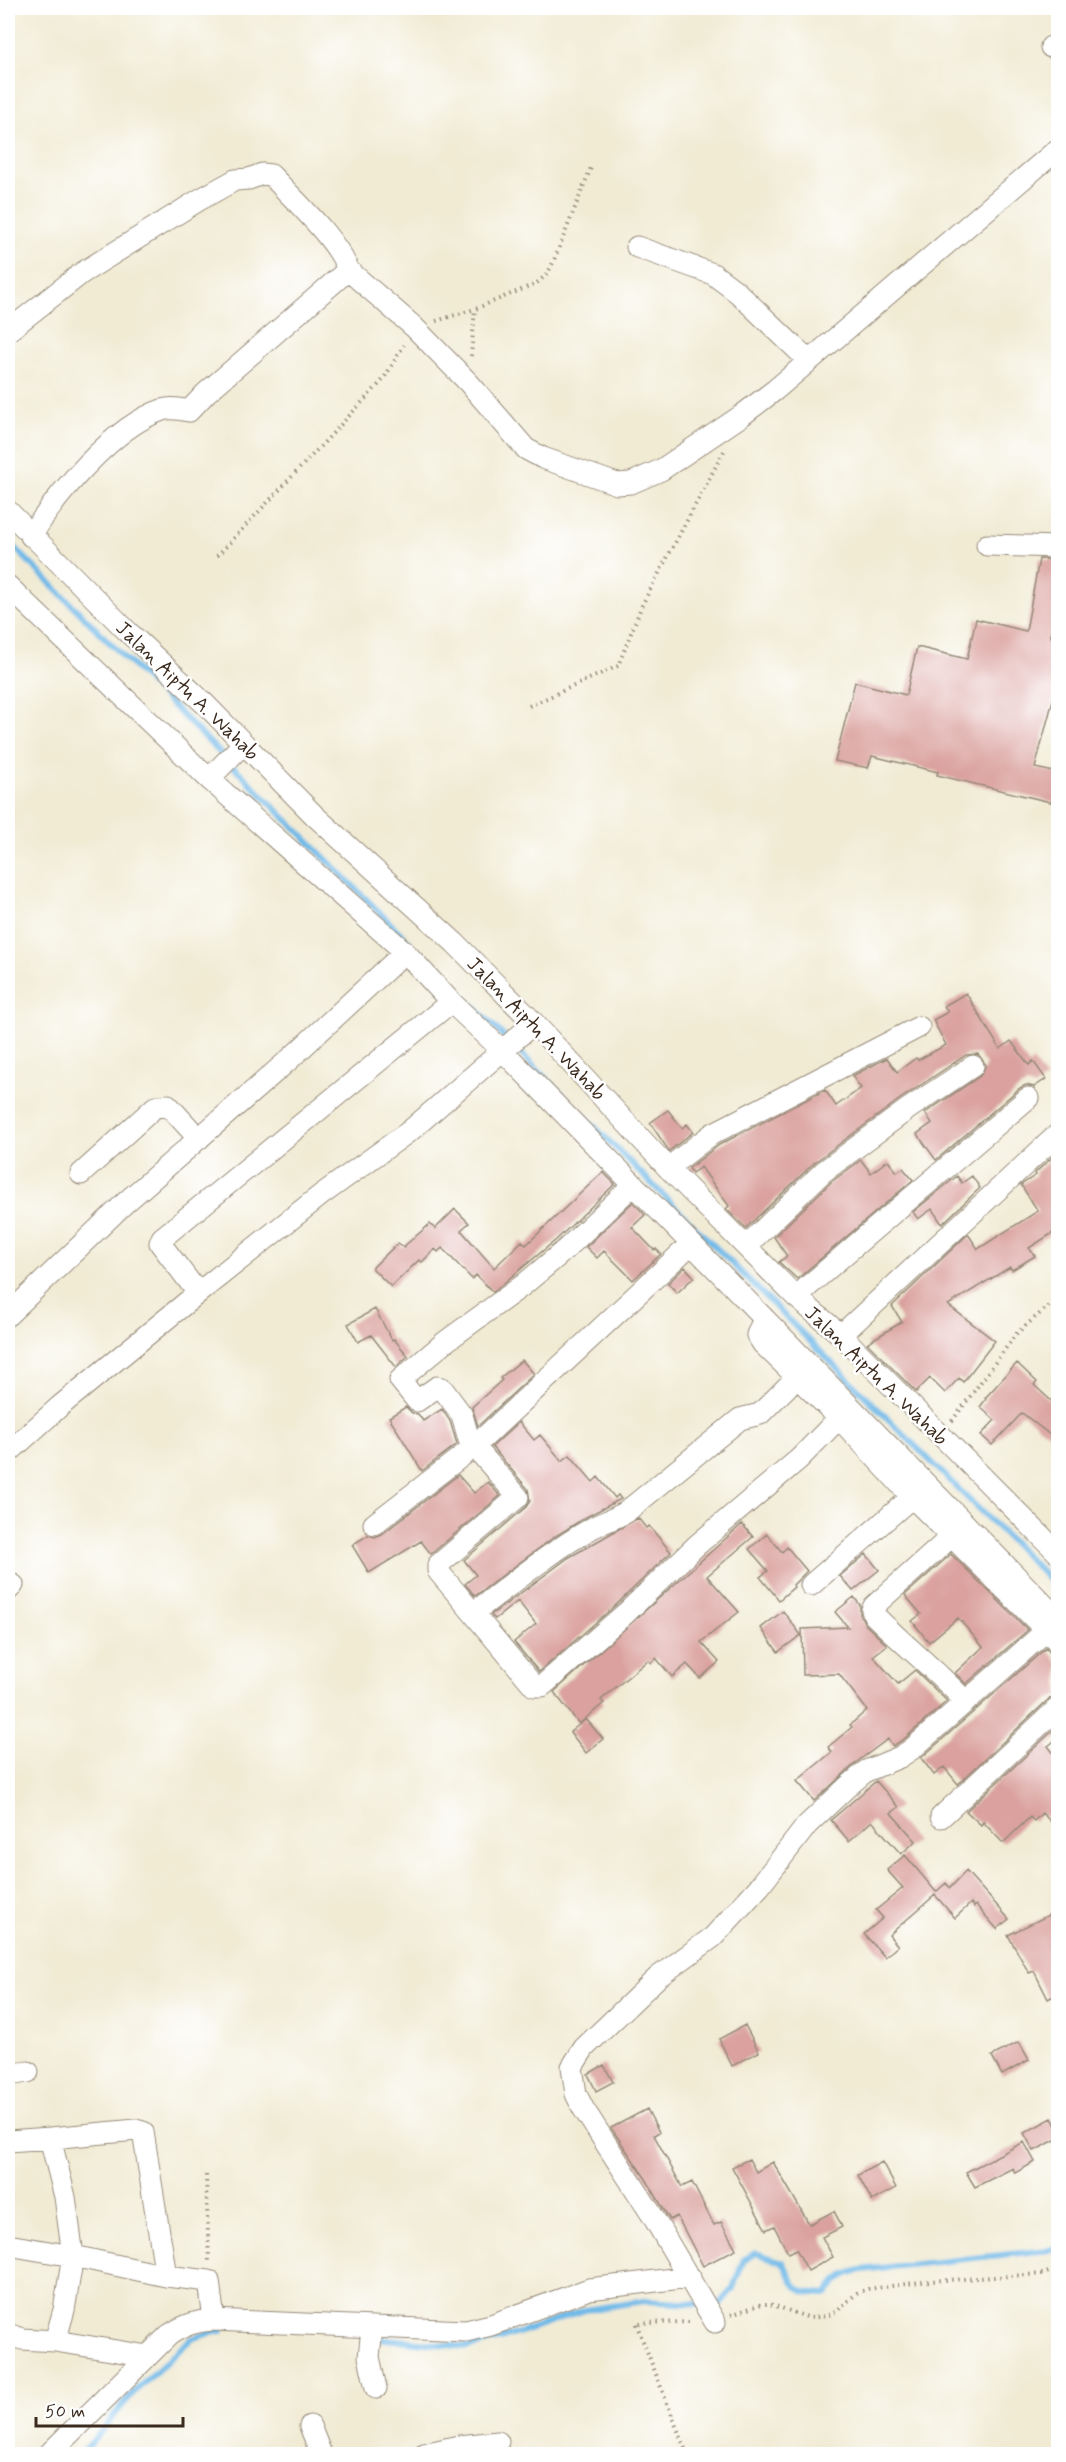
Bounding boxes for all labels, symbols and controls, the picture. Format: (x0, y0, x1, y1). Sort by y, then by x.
street label: Jalan Aiptu A. Wahab (109, 615, 265, 767)
street label: Jalan Aiptu A. Wahab (460, 951, 612, 1107)
street label: Jalan Aiptu A. Wahab (798, 1300, 954, 1452)
scale bar (36, 2390, 183, 2428)
text: 50 m (45, 2400, 85, 2424)

